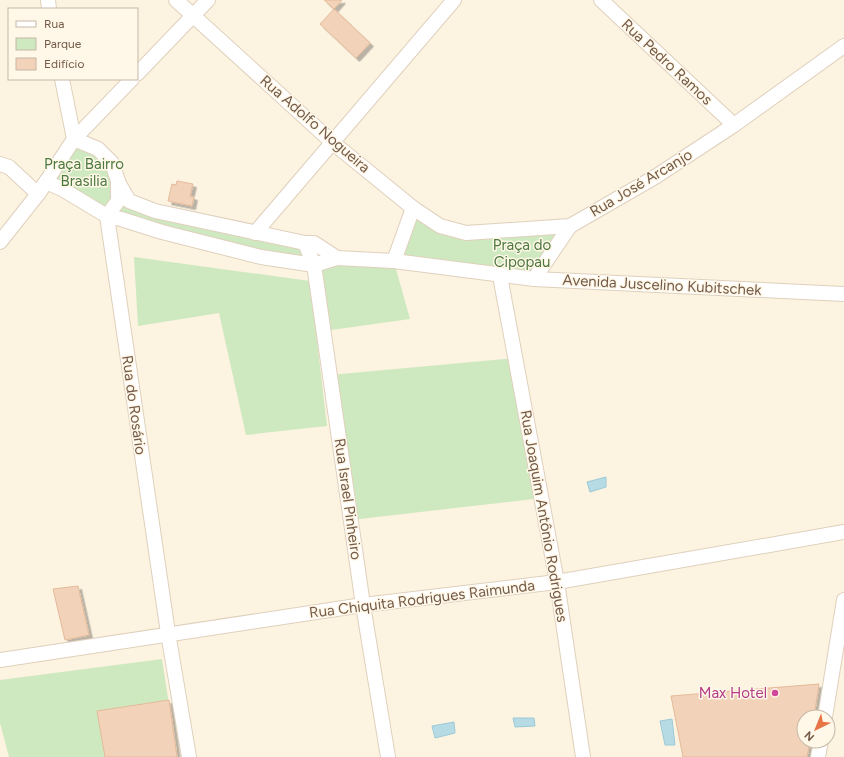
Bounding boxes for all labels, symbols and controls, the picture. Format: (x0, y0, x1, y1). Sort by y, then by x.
legend (8, 8, 138, 80)
street label: Rua Pedro Ramos (618, 15, 716, 109)
text: Rua (44, 17, 64, 31)
text: Parque (44, 37, 82, 51)
text: Edifício (44, 57, 84, 71)
street label: Rua Adolfo Nogueira (256, 71, 374, 177)
street label: Rua José Arcanjo (586, 145, 696, 221)
park label: Praça Bairro Brasilia (44, 155, 124, 190)
park label: Praça do Cipopau (493, 236, 551, 271)
street label: Avenida Juscelino Kubitschek (562, 271, 763, 299)
street label: Rua do Rosário (118, 354, 150, 456)
street label: Rua Joaquim Antônio Rodrigues (516, 409, 572, 623)
street label: Rua Israel Pinheiro (331, 437, 365, 561)
street label: Rua Chiquita Rodrigues Raimunda (308, 576, 536, 622)
place label: Max Hotel (699, 684, 767, 702)
marker: Max Hotel (770, 688, 780, 698)
north arrow (796, 709, 836, 749)
text: N (802, 728, 817, 744)

